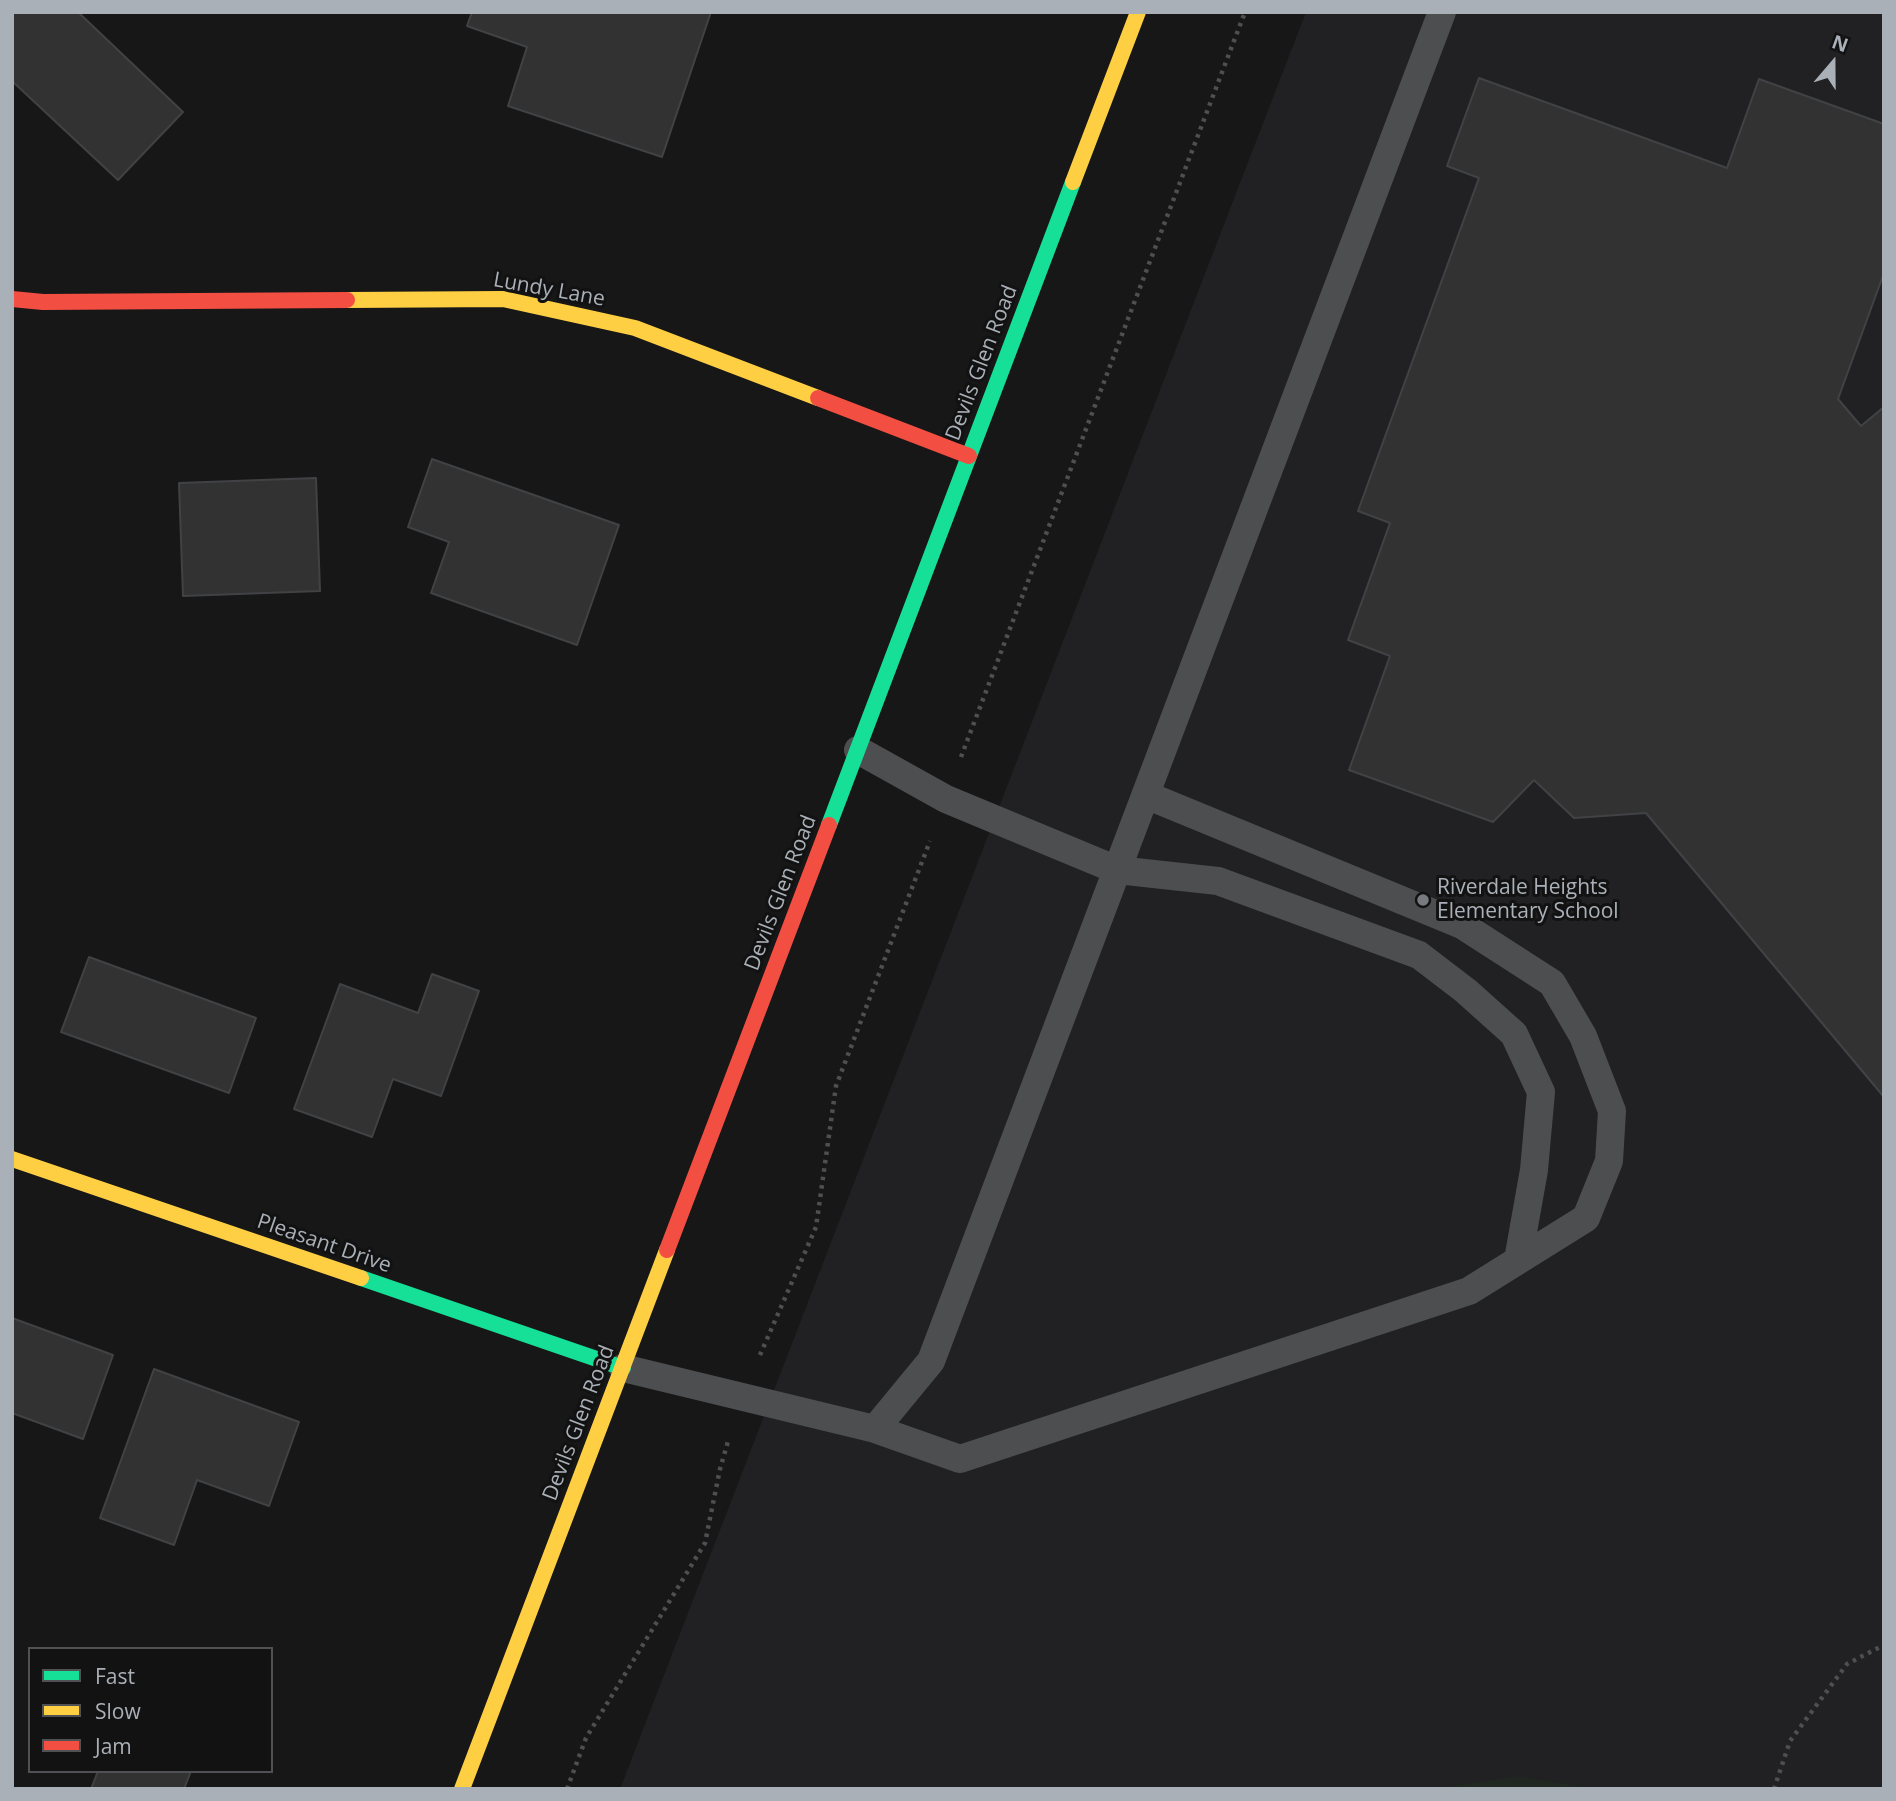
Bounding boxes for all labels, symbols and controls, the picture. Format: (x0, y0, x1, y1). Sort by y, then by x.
north arrow (1798, 28, 1868, 98)
text: N (1828, 28, 1852, 58)
street label: Lundy Lane (491, 268, 607, 312)
street label: Devils Glen Road (941, 282, 1023, 444)
street label: Devils Glen Road (740, 812, 822, 974)
place label: Riverdale Heights Elementary School (1437, 875, 1619, 925)
marker: Riverdale Heights Elementary School (1415, 892, 1431, 908)
street label: Pleasant Drive (254, 1209, 394, 1279)
street label: Devils Glen Road (538, 1342, 620, 1504)
legend (28, 1647, 273, 1773)
text: Fast (95, 1662, 135, 1690)
text: Slow (95, 1697, 141, 1725)
text: Jam (95, 1732, 132, 1760)

